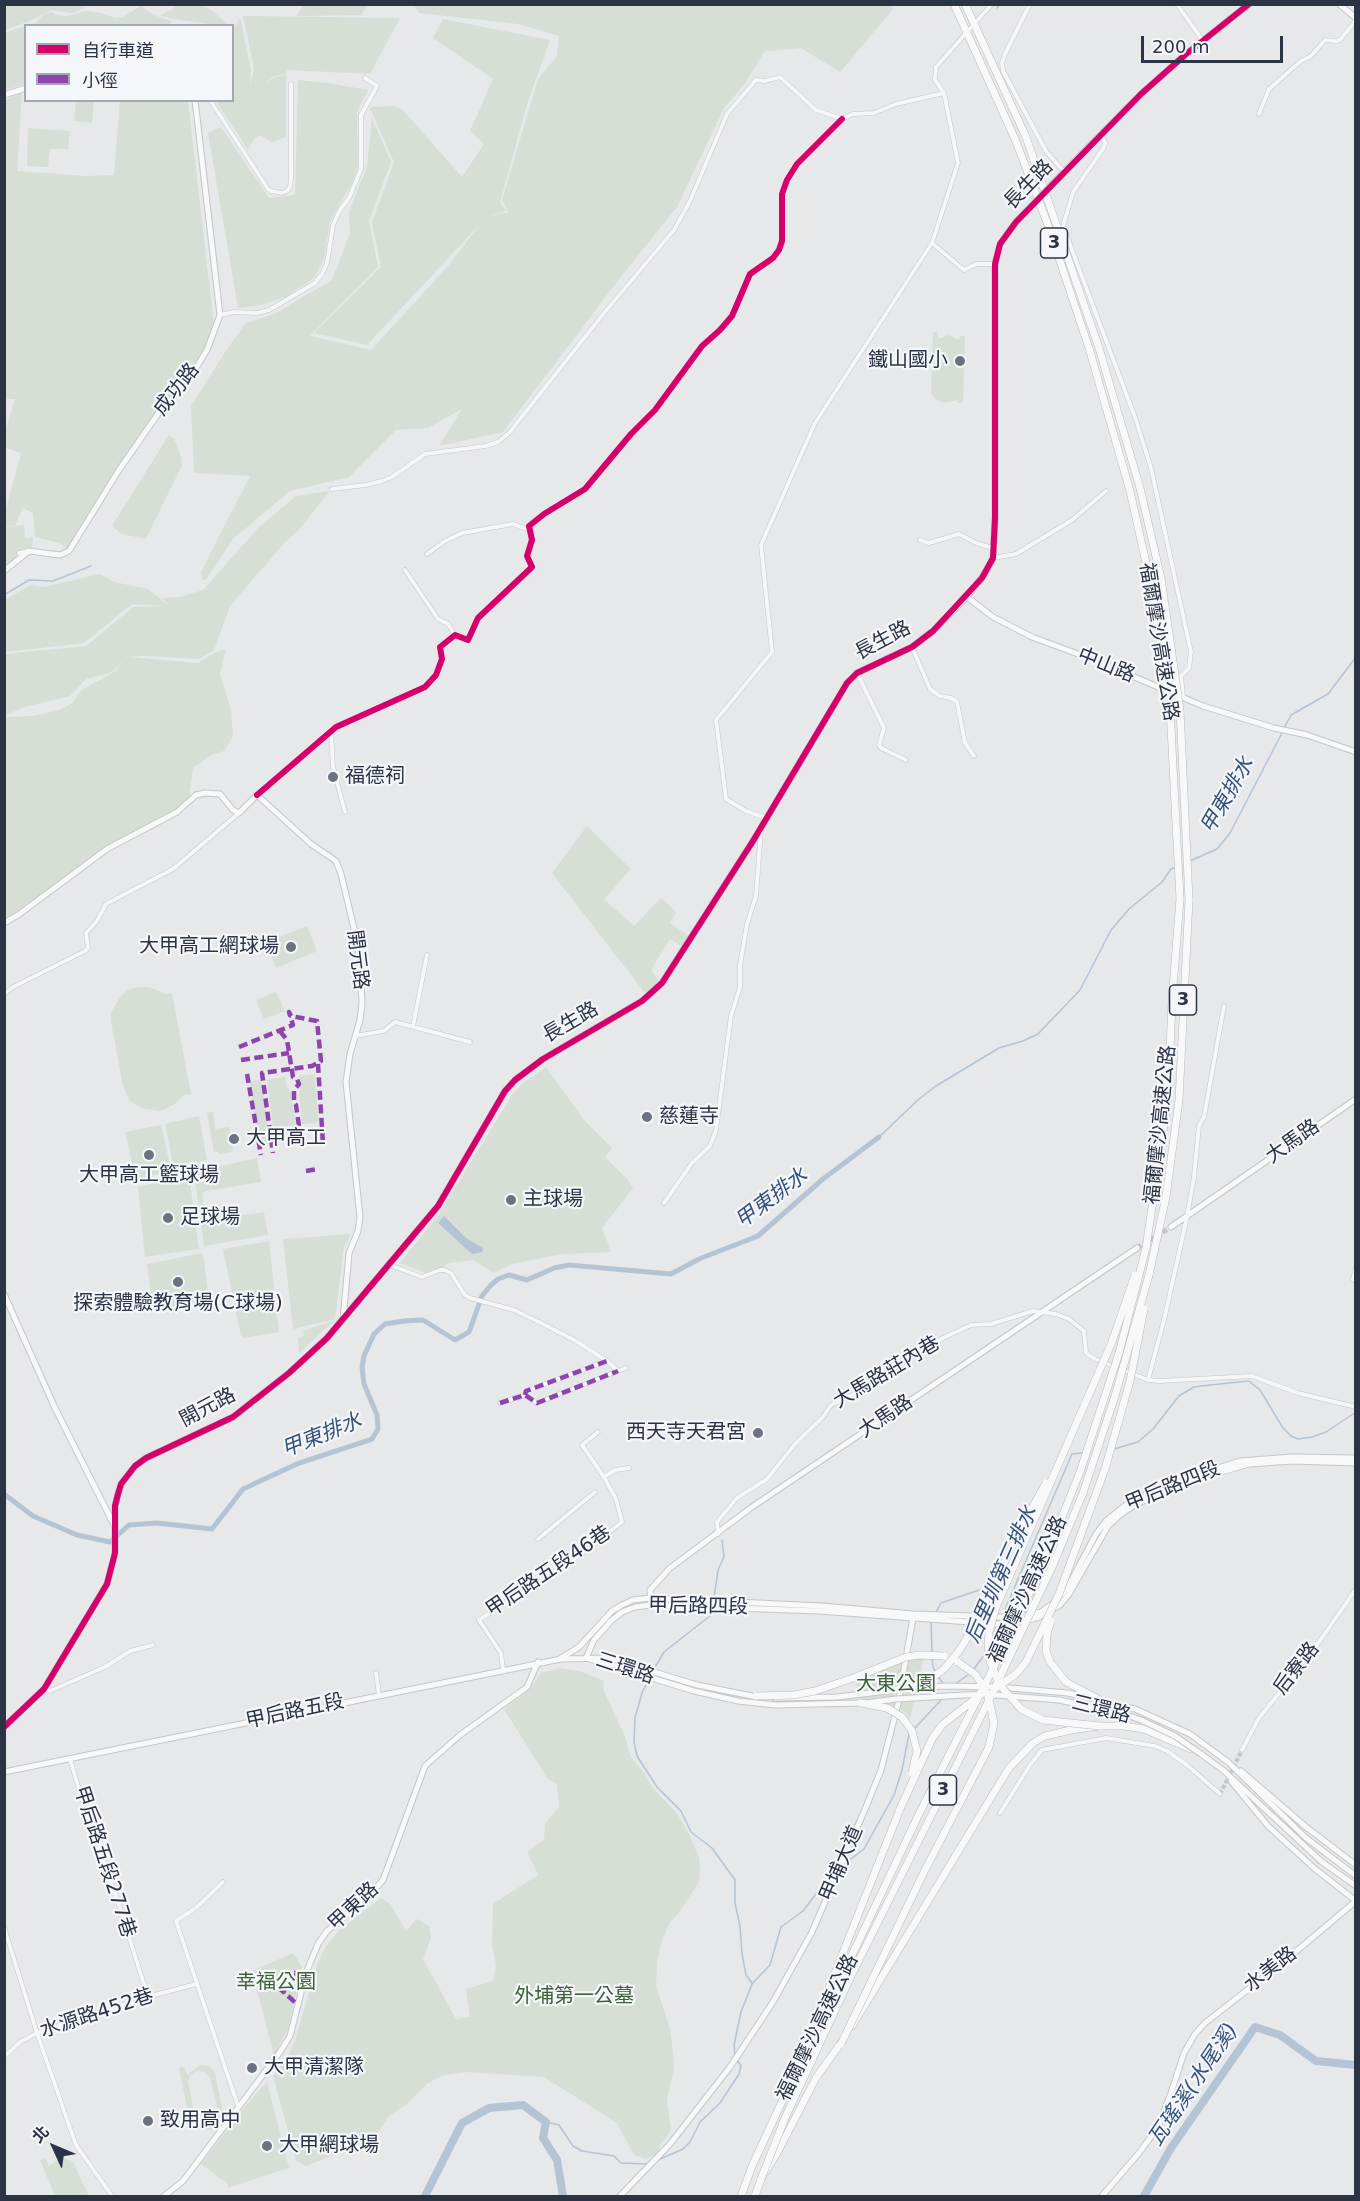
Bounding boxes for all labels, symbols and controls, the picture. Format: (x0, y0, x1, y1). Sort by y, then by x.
legend (24, 24, 234, 102)
scale bar (1144, 24, 1286, 62)
text: 200 m (1152, 36, 1210, 57)
text: 自行車道 (82, 40, 154, 61)
text: 小徑 (82, 70, 118, 91)
street label: 長生路 (1000, 155, 1058, 215)
road number: 3 (1040, 228, 1068, 258)
place label: 鐵山國小 (868, 349, 948, 373)
marker: 鐵山國小 (953, 354, 967, 368)
street label: 成功路 (149, 359, 205, 421)
street label: 福爾摩沙高速公路 (1134, 561, 1182, 723)
street label: 長生路 (851, 616, 915, 666)
street label: 中山路 (1074, 644, 1138, 688)
water label: 甲東排水 (1196, 753, 1260, 839)
place label: 福德祠 (345, 765, 405, 789)
marker: 福德祠 (326, 770, 340, 784)
street label: 開元路 (341, 929, 373, 991)
place label: 大甲高工網球場 (139, 935, 279, 959)
marker: 大甲高工網球場 (284, 940, 298, 954)
road number: 3 (1170, 985, 1196, 1015)
street label: 長生路 (539, 998, 603, 1048)
street label: 福爾摩沙高速公路 (1141, 1044, 1181, 1206)
place label: 慈蓮寺 (659, 1105, 719, 1129)
marker: 慈蓮寺 (640, 1110, 654, 1124)
street label: 大馬路 (1262, 1115, 1324, 1169)
place label: 大甲高工 (246, 1127, 326, 1151)
marker: 大甲高工 (227, 1132, 241, 1146)
marker: 大甲高工籃球場 (142, 1148, 156, 1162)
place label: 大甲高工籃球場 (79, 1164, 219, 1188)
water label: 甲東排水 (731, 1164, 813, 1234)
place label: 主球場 (523, 1188, 583, 1212)
marker: 主球場 (504, 1193, 518, 1207)
place label: 足球場 (180, 1206, 240, 1230)
marker: 足球場 (161, 1211, 175, 1225)
marker: 探索體驗教育場(C球場) (171, 1275, 185, 1289)
place label: 探索體驗教育場(C球場) (73, 1292, 283, 1316)
street label: 大馬路莊內巷 (829, 1332, 945, 1414)
street label: 開元路 (176, 1383, 240, 1433)
street label: 大馬路 (854, 1390, 918, 1444)
water label: 甲東排水 (278, 1409, 366, 1463)
place label: 西天寺天君宮 (626, 1421, 746, 1445)
marker: 西天寺天君宮 (751, 1426, 765, 1440)
street label: 甲后路四段 (1122, 1457, 1224, 1517)
water label: 后里圳第三排水 (961, 1503, 1043, 1647)
street label: 福爾摩沙高速公路 (983, 1512, 1073, 1668)
street label: 甲后路五段46巷 (482, 1521, 616, 1623)
street label: 甲后路四段 (648, 1594, 748, 1620)
street label: 后寮路 (1269, 1638, 1325, 1700)
street label: 三環路 (593, 1648, 657, 1690)
park label: 大東公園 (856, 1673, 936, 1697)
street label: 甲后路五段 (244, 1690, 346, 1734)
street label: 三環路 (1069, 1691, 1133, 1729)
road number: 3 (930, 1775, 956, 1805)
street label: 甲后路五段277巷 (68, 1783, 140, 1941)
street label: 甲埔大道 (815, 1822, 869, 1906)
street label: 甲東路 (324, 1878, 384, 1936)
street label: 水美路 (1240, 1942, 1302, 1998)
street label: 福爾摩沙高速公路 (772, 1951, 864, 2105)
park label: 幸福公園 (236, 1971, 316, 1995)
street label: 水源路452巷 (37, 1984, 157, 2044)
park label: 外埔第一公墓 (514, 1985, 634, 2009)
water label: 瓦瑤溪(水尾溪) (1144, 2019, 1244, 2151)
place label: 大甲清潔隊 (264, 2056, 364, 2080)
marker: 大甲清潔隊 (245, 2061, 259, 2075)
place label: 致用高中 (160, 2109, 240, 2133)
marker: 致用高中 (141, 2114, 155, 2128)
north arrow (24, 2117, 84, 2177)
text: 北 (28, 2122, 53, 2147)
place label: 大甲網球場 (279, 2134, 379, 2158)
marker: 大甲網球場 (260, 2139, 274, 2153)

